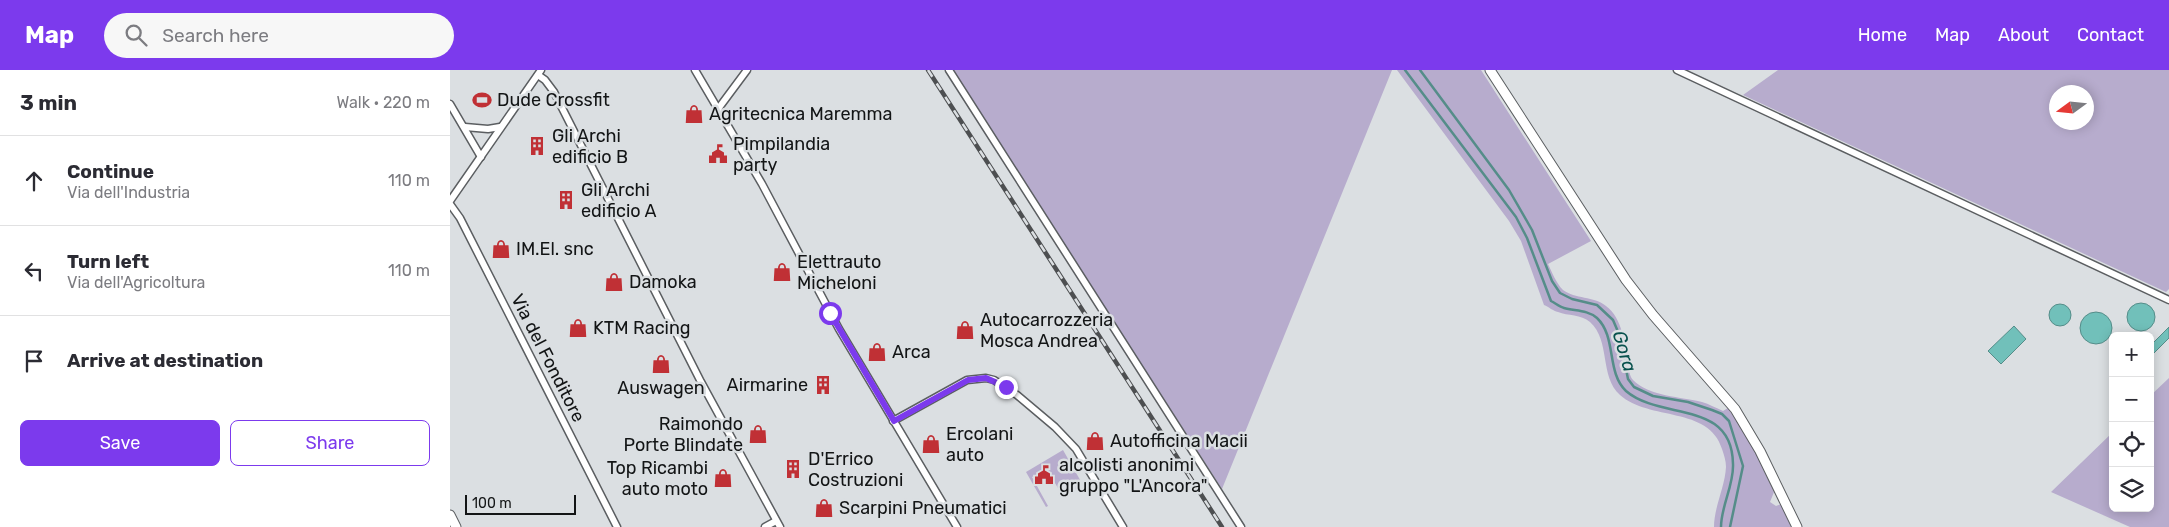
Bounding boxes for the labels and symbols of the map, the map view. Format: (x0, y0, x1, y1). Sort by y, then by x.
north arrow (2049, 85, 2094, 130)
sports icon: Dude Crossfit (471, 89, 493, 111)
place label: Dude Crossfit (497, 89, 610, 111)
shop icon: Agritecnica Maremma (683, 103, 705, 125)
place label: Agritecnica Maremma (709, 103, 892, 125)
place label: Gli Archi edificio B (552, 125, 628, 168)
place label: Pimpilandia party (733, 133, 830, 176)
building icon: Gli Archi edificio B (526, 135, 548, 157)
public building icon: Pimpilandia party (707, 143, 729, 165)
place label: Gli Archi edificio A (581, 179, 657, 222)
building icon: Gli Archi edificio A (555, 189, 577, 211)
shop icon: IM.El. snc (490, 238, 512, 260)
place label: IM.El. snc (516, 238, 594, 260)
place label: Elettrauto Micheloni (797, 251, 881, 294)
shop icon: Elettrauto Micheloni (771, 261, 793, 283)
shop icon: Damoka (603, 271, 625, 293)
place label: Damoka (629, 271, 697, 293)
street label: Via del Fonditore (506, 290, 590, 426)
route start (819, 302, 842, 325)
place label: Autocarrozzeria Mosca Andrea (980, 309, 1113, 352)
shop icon: KTM Racing (567, 317, 589, 339)
place label: KTM Racing (593, 317, 691, 339)
shop icon: Autocarrozzeria Mosca Andrea (954, 319, 976, 341)
water label: Gora (1607, 328, 1642, 375)
shop icon: Arca (866, 341, 888, 363)
place label: Arca (892, 341, 931, 363)
shop icon: Auswagen (650, 353, 672, 375)
place label: Airmarine (727, 374, 808, 396)
building icon: Airmarine (812, 374, 834, 396)
route end (995, 376, 1018, 399)
place label: Auswagen (617, 377, 705, 399)
place label: Raimondo Porte Blindate (624, 413, 743, 456)
shop icon: Raimondo Porte Blindate (747, 423, 769, 445)
place label: Ercolani auto (946, 423, 1013, 466)
shop icon: Autofficina Macii (1084, 430, 1106, 452)
place label: Autofficina Macii (1110, 430, 1248, 452)
shop icon: Ercolani auto (920, 433, 942, 455)
place label: D'Errico Costruzioni (808, 448, 903, 491)
place label: alcolisti anonimi gruppo "L'Ancora" (1059, 454, 1207, 497)
place label: Top Ricambi auto moto (607, 457, 708, 500)
building icon: D'Errico Costruzioni (782, 458, 804, 480)
public building icon: alcolisti anonimi gruppo "L'Ancora" (1033, 464, 1055, 486)
shop icon: Top Ricambi auto moto (712, 467, 734, 489)
scale bar (465, 492, 576, 515)
shop icon: Scarpini Pneumatici (813, 497, 835, 519)
place label: Scarpini Pneumatici (839, 497, 1007, 519)

